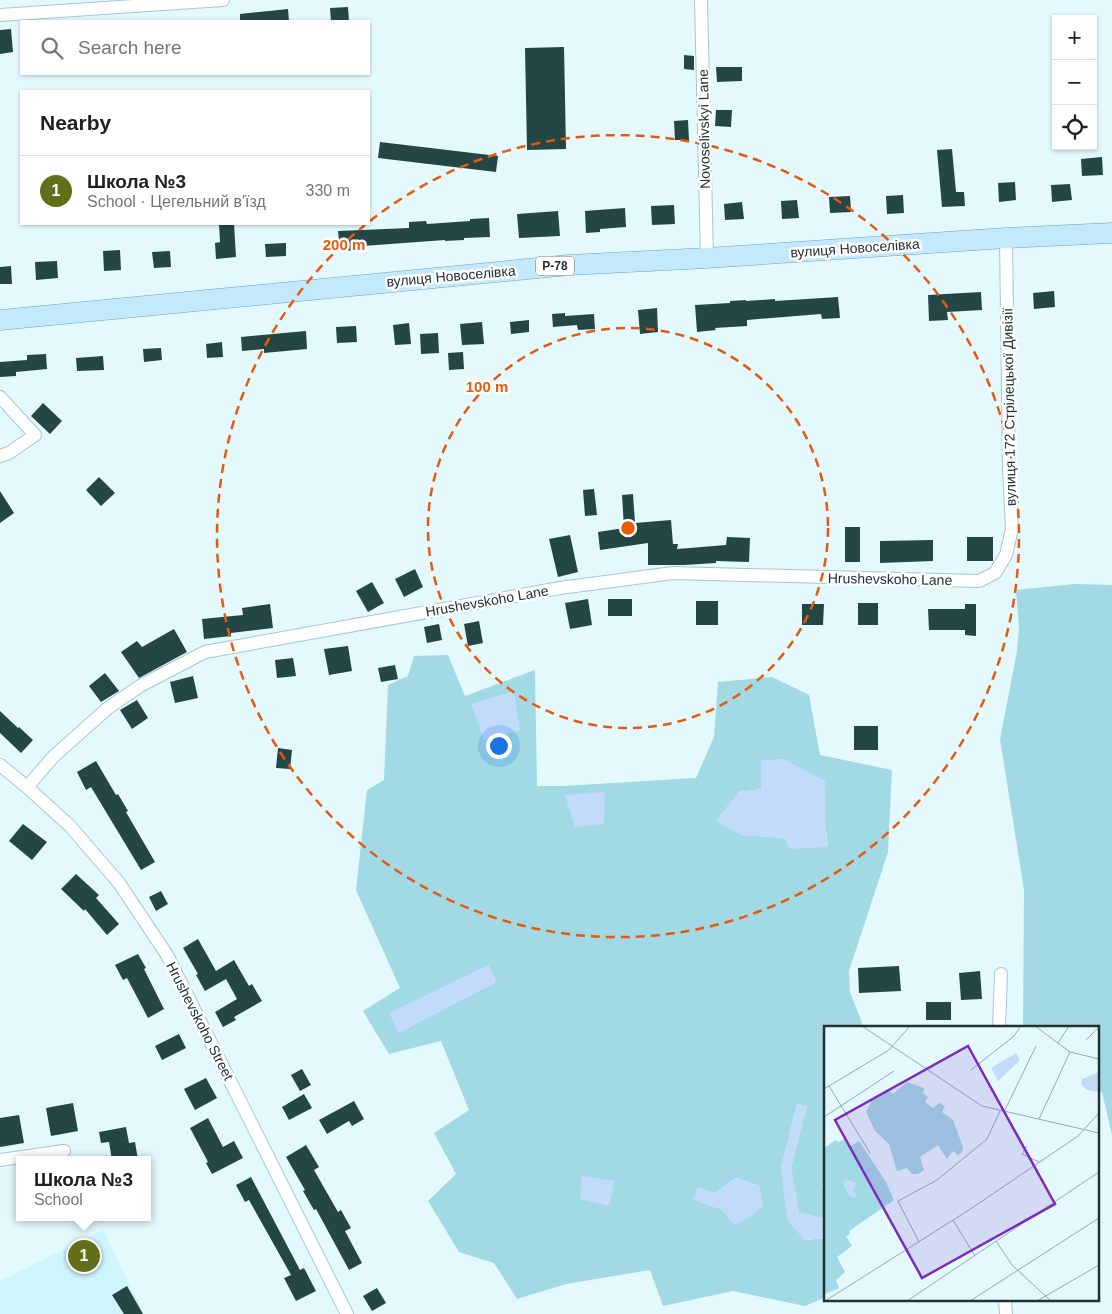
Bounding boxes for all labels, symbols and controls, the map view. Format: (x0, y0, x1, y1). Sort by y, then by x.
map controls (1052, 15, 1097, 150)
button: + (1052, 15, 1097, 60)
search box (20, 20, 370, 75)
icon: search (38, 34, 66, 62)
text: Search here (78, 37, 182, 58)
button: − (1052, 60, 1097, 105)
street label: Novoselivskyi Lane (695, 69, 713, 189)
button: locate (1052, 105, 1097, 150)
text: Nearby (40, 111, 111, 134)
text: Школа №3 (87, 171, 186, 192)
text: 1 (52, 182, 60, 199)
text: 330 m (306, 182, 350, 199)
text: School · Цегельний в'їзд (87, 193, 266, 210)
street label: вулиця Новоселівка (790, 235, 920, 260)
text: 200 m (323, 236, 365, 253)
road number: Р-78 (536, 256, 574, 276)
street label: вулиця Новоселівка (386, 262, 516, 290)
street label: вулиця 172 Стрілецької Дивізії (999, 308, 1019, 506)
text: 100 m (466, 378, 508, 395)
centre of rings (619, 519, 637, 537)
street label: Hrushevskoho Lane (828, 570, 953, 588)
street label: Hrushevskoho Lane (424, 582, 550, 620)
your location (486, 733, 512, 759)
street label: Hrushevskoho Street (163, 959, 237, 1083)
inset map (824, 1026, 1100, 1302)
popup (16, 1156, 151, 1221)
text: Школа №3 (34, 1169, 133, 1190)
text: School (34, 1191, 83, 1208)
pin: 1 (68, 1237, 100, 1275)

